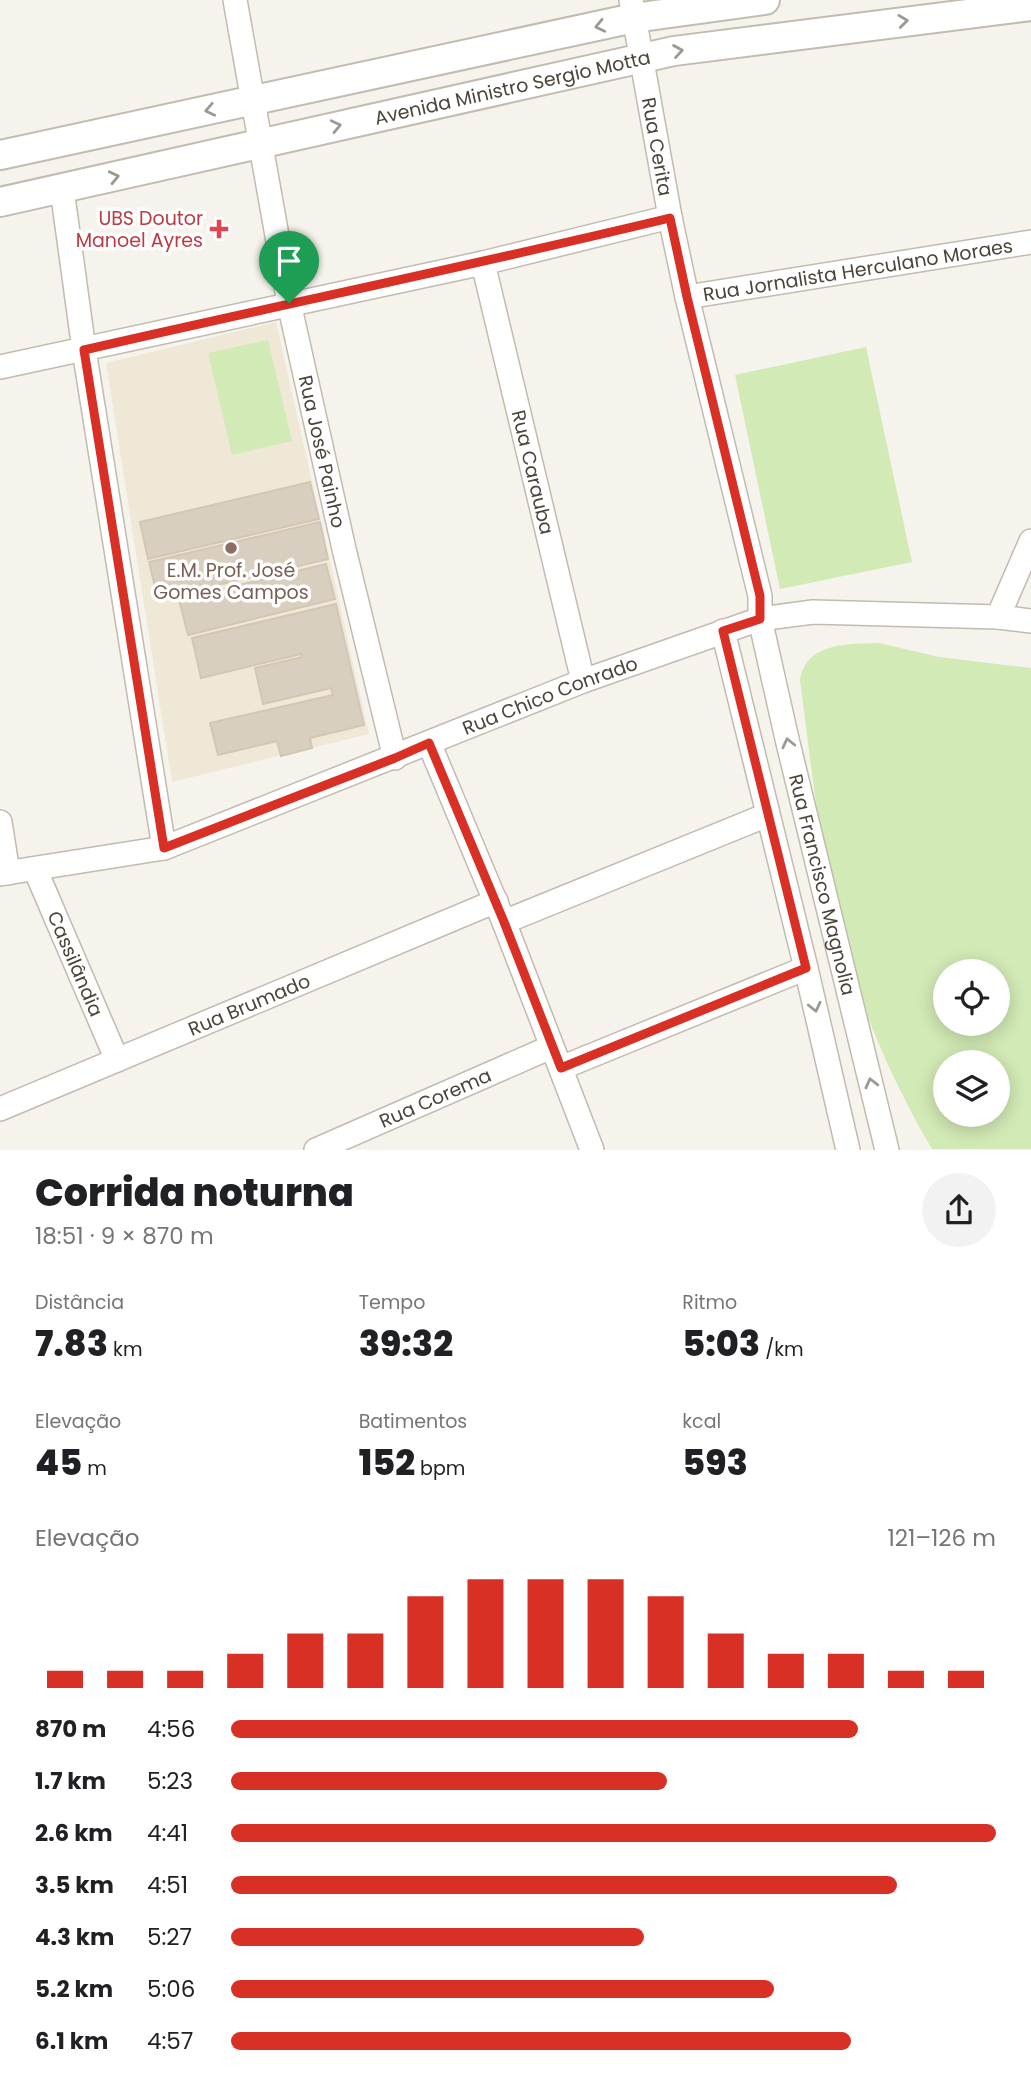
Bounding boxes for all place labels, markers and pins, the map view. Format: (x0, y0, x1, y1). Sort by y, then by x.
place label: UBS Doutor Manoel Ayres (76, 205, 203, 254)
marker: UBS Doutor Manoel Ayres (209, 219, 229, 239)
pin (259, 231, 319, 303)
marker: E.M. Prof. José Gomes Campos (223, 540, 239, 556)
place label: E.M. Prof. José Gomes Campos (153, 557, 309, 606)

